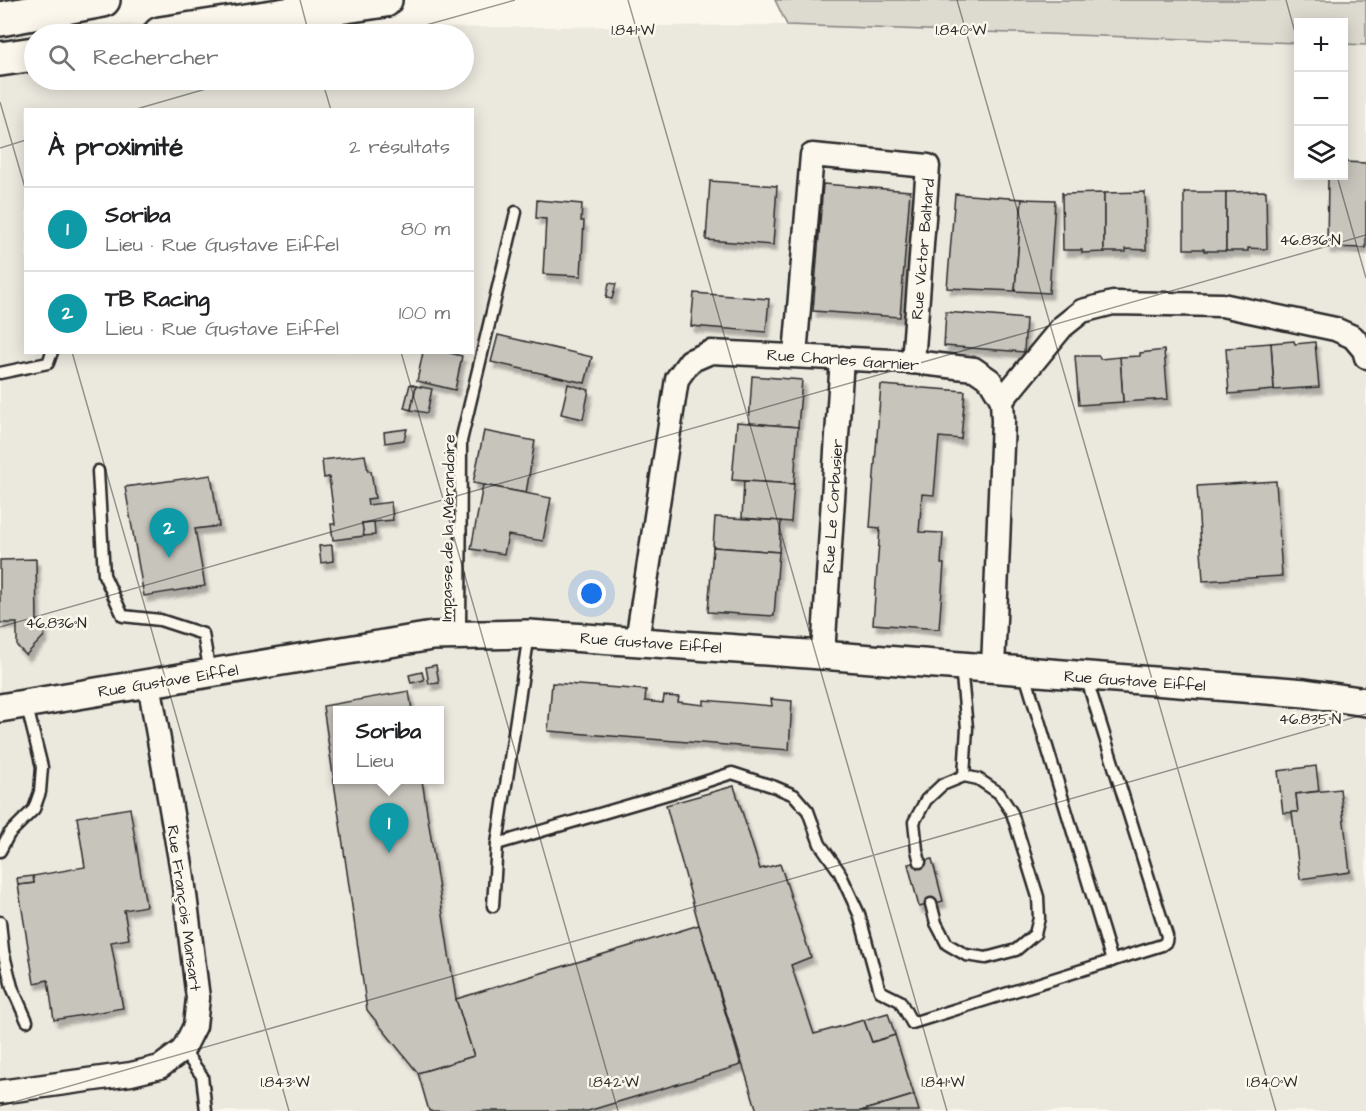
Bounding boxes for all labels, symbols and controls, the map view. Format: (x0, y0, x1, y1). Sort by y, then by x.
map controls (1294, 18, 1348, 180)
button: + (1294, 18, 1348, 72)
text: 1.841°W (611, 20, 655, 41)
text: 1.840°W (936, 20, 986, 41)
search box (24, 24, 474, 90)
icon: search (45, 41, 78, 74)
text: Rechercher (93, 42, 218, 73)
button: − (1294, 72, 1348, 126)
button: layers (1294, 126, 1348, 180)
text: À proximité (48, 129, 183, 165)
text: 2 résultats (349, 133, 450, 161)
street label: Rue Victor Baltard (906, 178, 940, 321)
text: Soriba (105, 200, 171, 231)
text: 1 (66, 215, 69, 243)
text: 80 m (401, 215, 450, 243)
text: 46.836°N (1279, 230, 1341, 251)
text: Lieu · Rue Gustave Eiffel (105, 231, 339, 259)
text: TB Racing (105, 284, 210, 315)
text: 2 (62, 299, 73, 327)
text: 100 m (399, 299, 450, 327)
text: Lieu · Rue Gustave Eiffel (105, 315, 339, 343)
street label: Rue Charles Garnier (766, 344, 920, 376)
street label: Impasse de la Mérandoire (435, 434, 461, 622)
street label: Rue Le Corbusier (817, 438, 849, 574)
pin: 2 (150, 508, 188, 558)
your location (577, 579, 606, 608)
text: 46.836°N (25, 613, 87, 634)
street label: Rue Gustave Eiffel (579, 627, 722, 659)
street label: Rue Gustave Eiffel (96, 659, 240, 703)
street label: Rue Gustave Eiffel (1063, 665, 1206, 697)
popup (333, 706, 444, 784)
text: 46.835°N (1279, 709, 1341, 730)
text: Soriba (356, 716, 421, 747)
text: Lieu (356, 747, 394, 775)
pin: 1 (370, 804, 408, 853)
street label: Rue François Mansart (161, 824, 207, 993)
text: 1.843°W (261, 1072, 310, 1093)
text: 1.842°W (589, 1072, 639, 1093)
text: 1.841°W (921, 1072, 965, 1093)
text: 1.840°W (1247, 1072, 1297, 1093)

